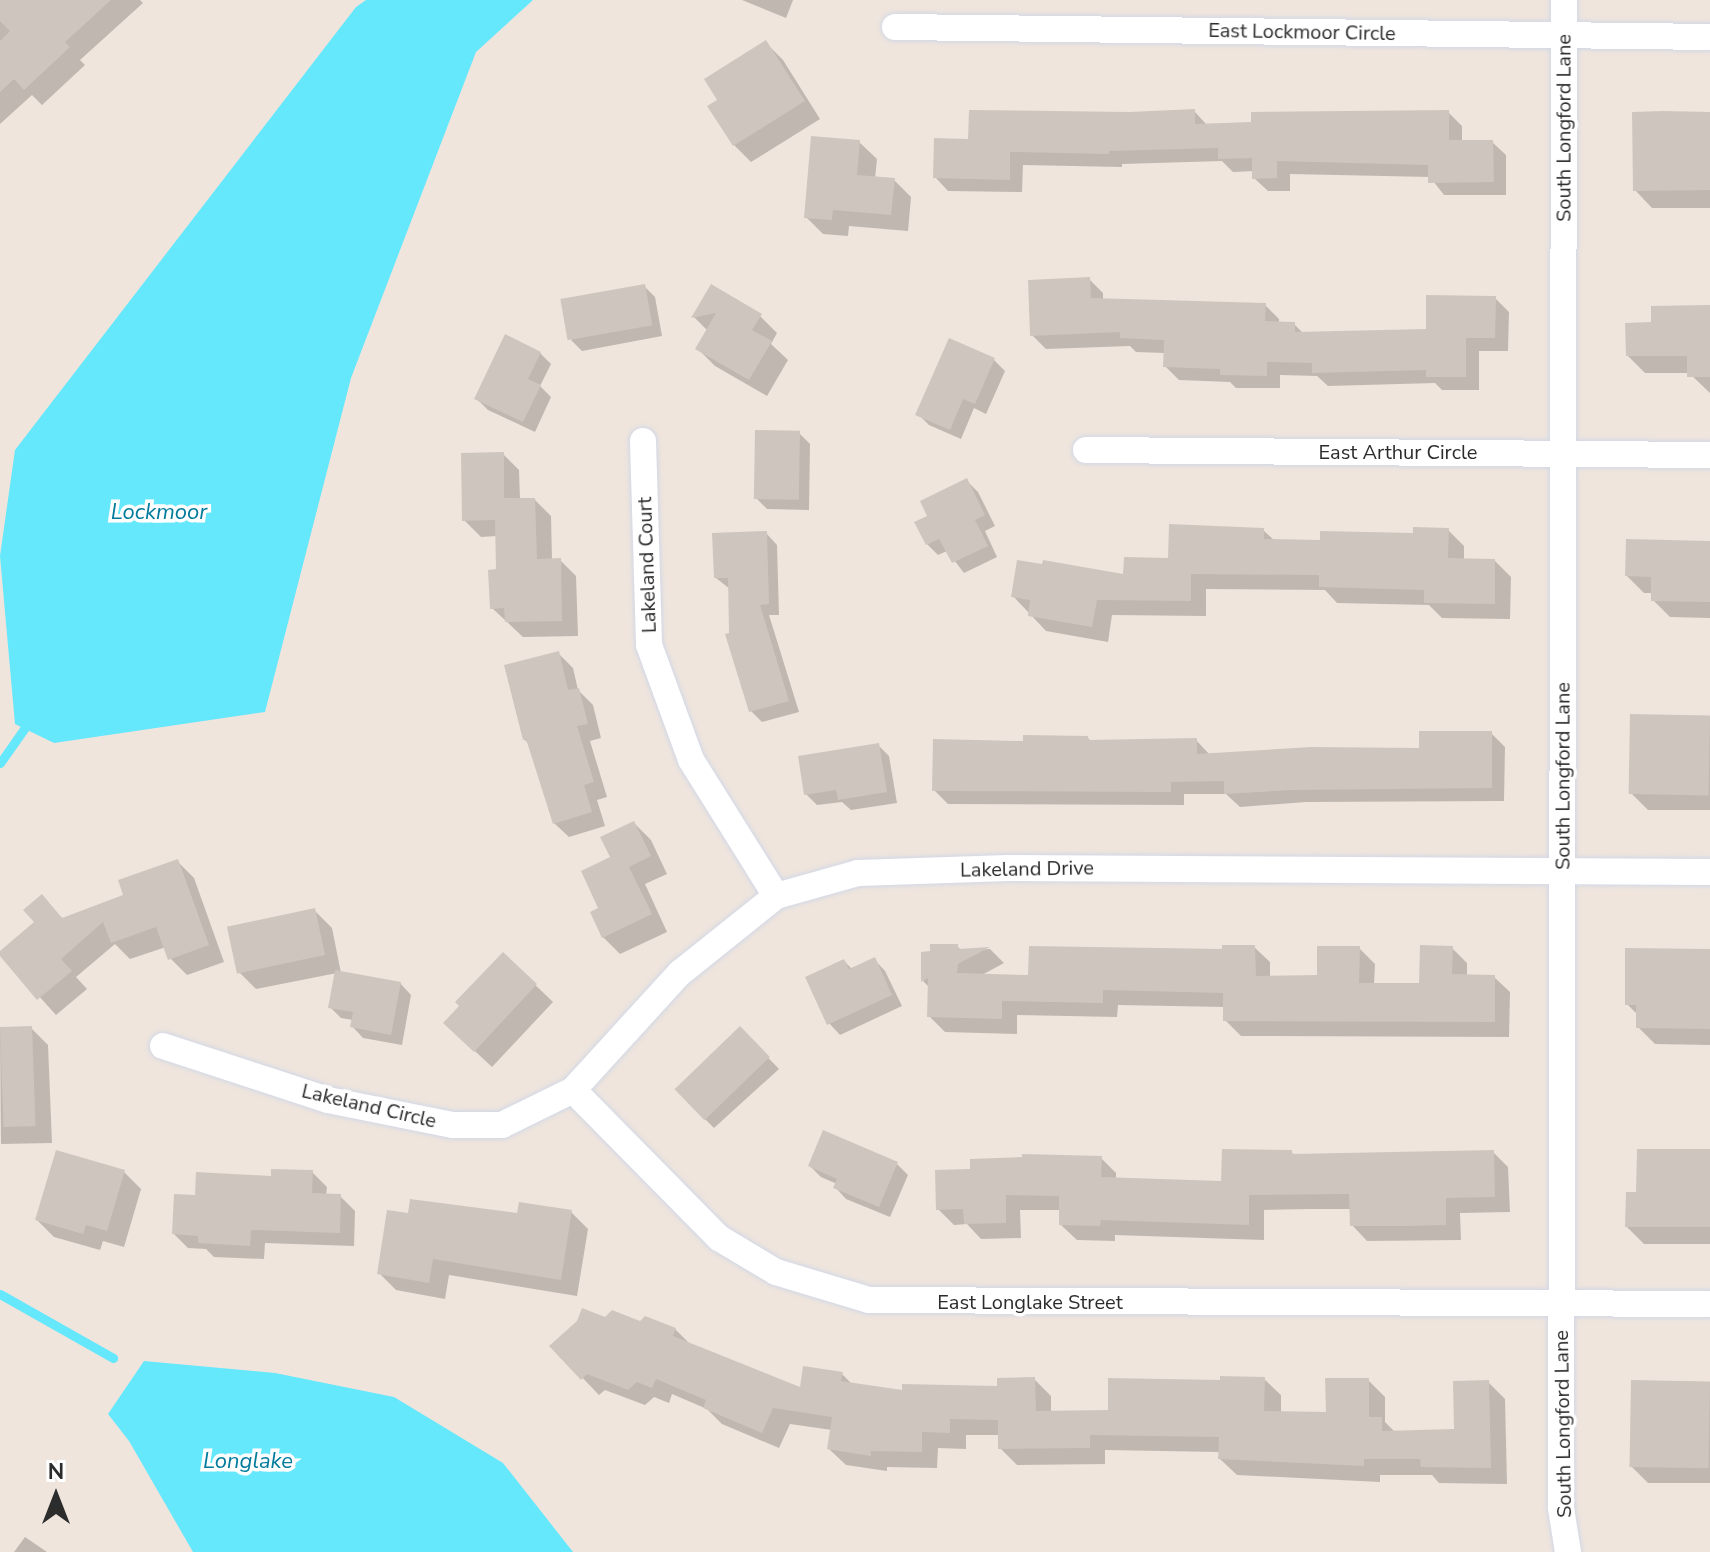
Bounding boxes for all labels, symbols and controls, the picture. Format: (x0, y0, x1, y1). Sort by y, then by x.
street label: East Lockmoor Circle (1208, 18, 1396, 46)
street label: South Longford Lane (1552, 34, 1576, 222)
street label: East Arthur Circle (1319, 440, 1477, 464)
street label: Lakeland Court (633, 496, 661, 634)
water label: Lockmoor (111, 500, 207, 526)
street label: South Longford Lane (1551, 682, 1575, 870)
street label: Lakeland Drive (960, 856, 1094, 882)
street label: Lakeland Circle (299, 1079, 439, 1133)
street label: East Longlake Street (937, 1290, 1123, 1314)
street label: South Longford Lane (1549, 1330, 1577, 1518)
water label: Longlake (203, 1449, 293, 1475)
north arrow (16, 1456, 96, 1536)
text: N (48, 1457, 64, 1487)

